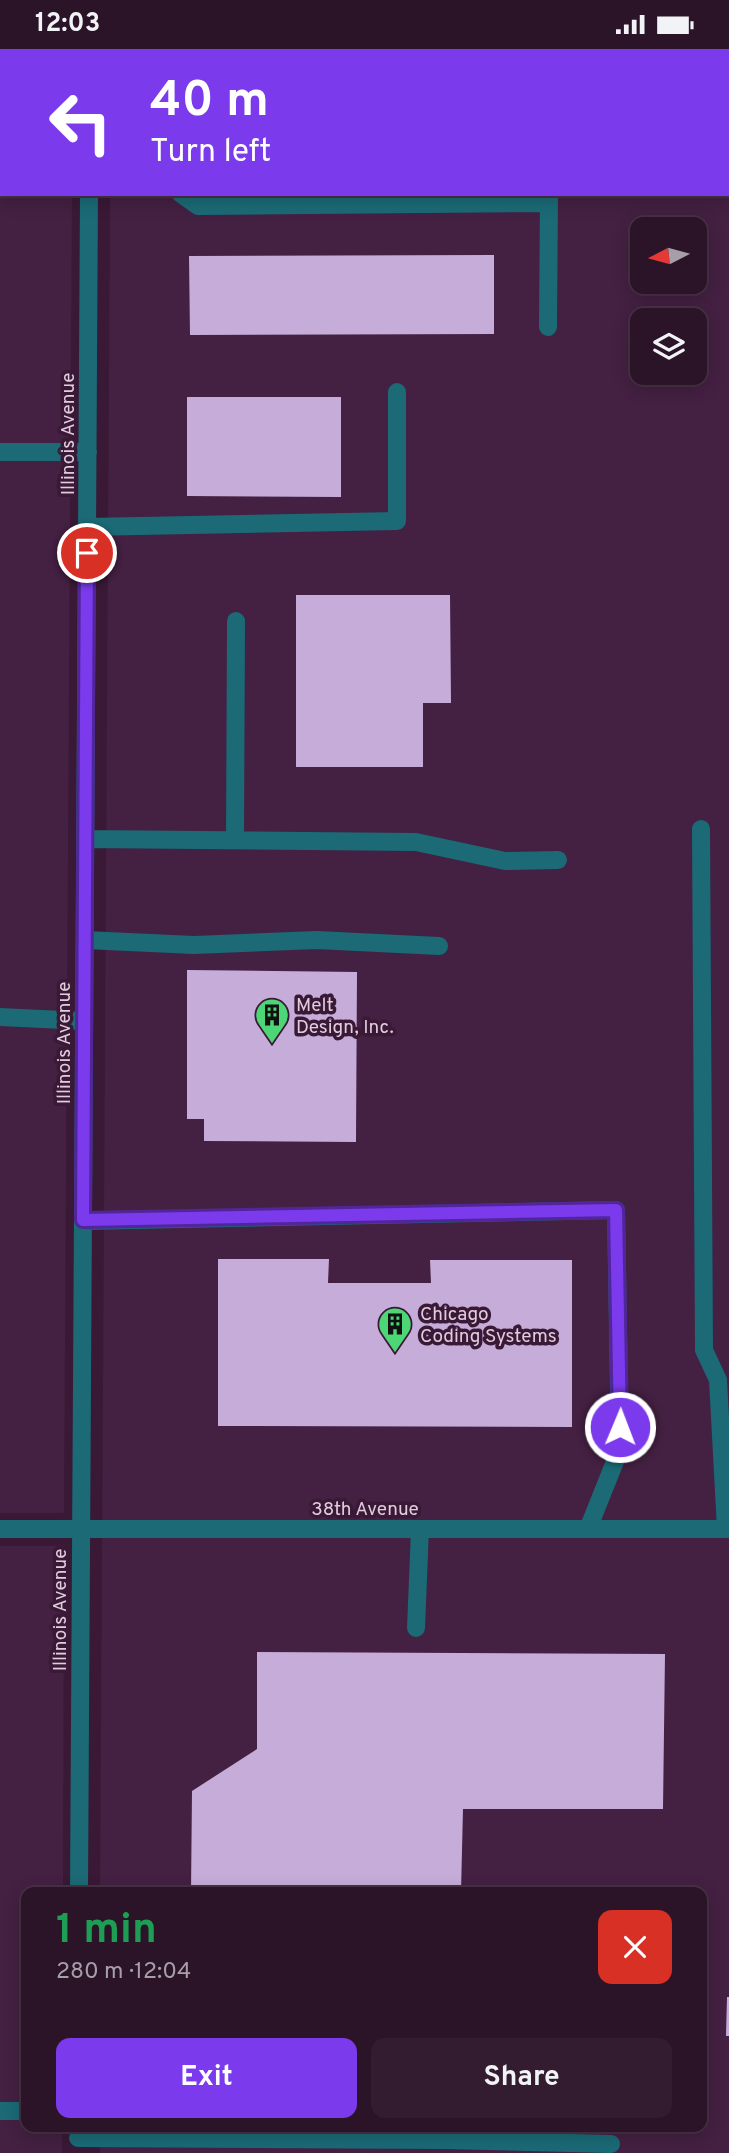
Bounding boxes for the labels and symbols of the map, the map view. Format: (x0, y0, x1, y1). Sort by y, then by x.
north arrow (630, 217, 707, 294)
street label: Illinois Avenue (57, 373, 81, 495)
pin (57, 523, 117, 583)
street label: Illinois Avenue (53, 982, 77, 1104)
place label: Melt Design, Inc. (296, 994, 394, 1040)
building icon: Melt Design, Inc. (253, 996, 291, 1045)
place label: Chicago Coding Systems (420, 1303, 557, 1349)
building icon: Chicago Coding Systems (376, 1305, 414, 1354)
position arrow (583, 1390, 657, 1464)
street label: 38th Avenue (311, 1498, 419, 1522)
street label: Illinois Avenue (49, 1549, 73, 1671)

